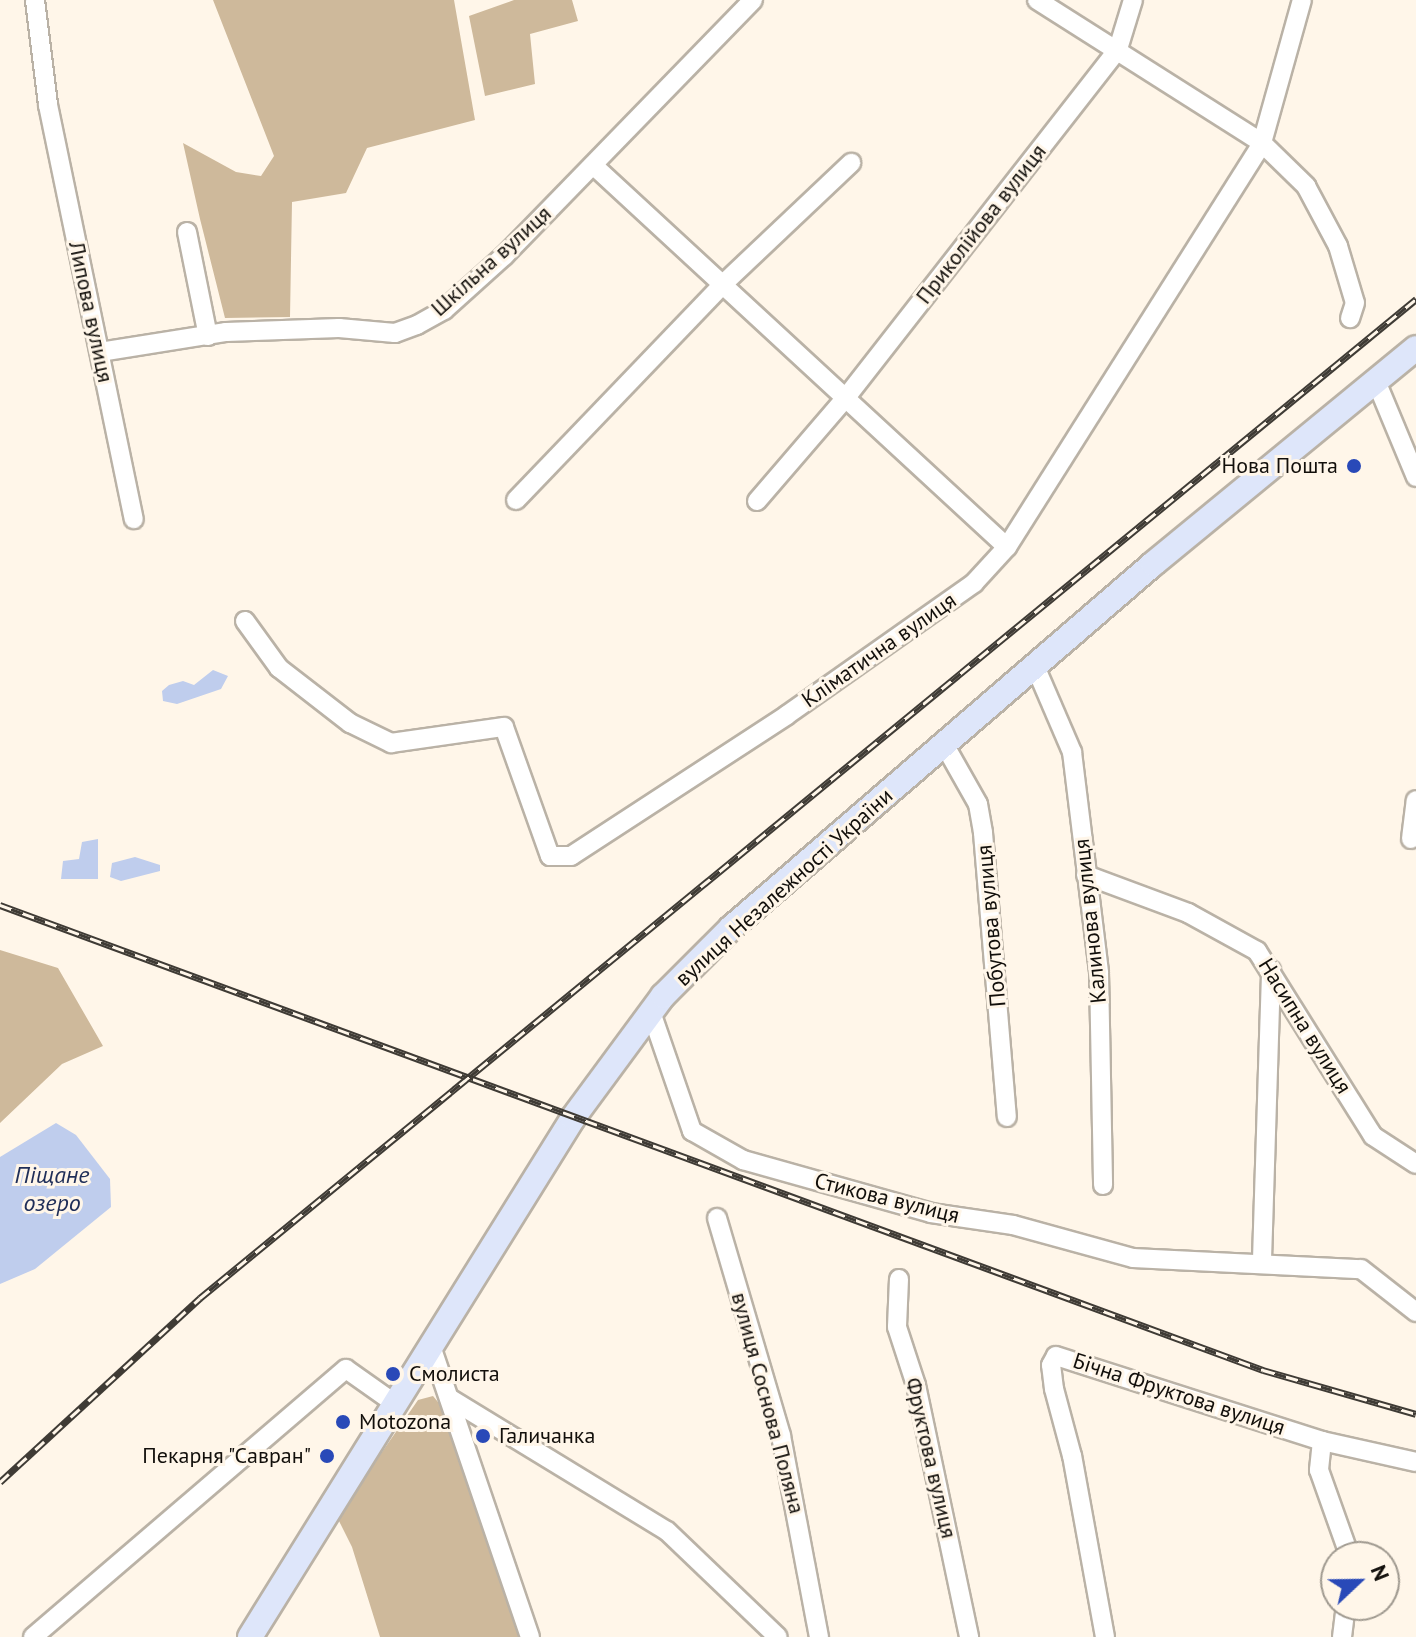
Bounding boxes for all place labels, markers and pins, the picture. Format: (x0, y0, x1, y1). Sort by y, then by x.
place label: Нова Пошта (1222, 453, 1338, 479)
marker: Нова Пошта (1345, 457, 1363, 475)
place label: Смолиста (409, 1361, 500, 1387)
marker: Смолиста (384, 1365, 402, 1383)
place label: Motozona (359, 1409, 451, 1435)
marker: Motozona (334, 1413, 352, 1431)
place label: Галичанка (499, 1423, 595, 1449)
marker: Галичанка (474, 1427, 492, 1445)
place label: Пекарня "Савран" (141, 1443, 311, 1469)
marker: Пекарня "Савран" (318, 1447, 336, 1465)

